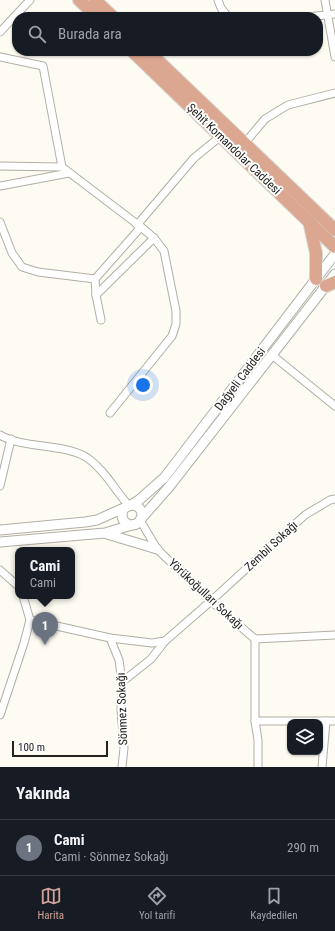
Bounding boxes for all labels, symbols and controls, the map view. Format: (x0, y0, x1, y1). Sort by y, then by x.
search box (12, 12, 323, 56)
icon: search (26, 23, 48, 45)
text: Burada ara (58, 25, 122, 43)
street label: Şehit Komandolar Caddesi (184, 101, 284, 197)
street label: Dağyeli Caddesi (212, 345, 268, 413)
your location (133, 375, 153, 395)
street label: Zembil Sokağı (242, 518, 300, 574)
popup (15, 547, 75, 599)
street label: Yörükoğulları Sokağı (166, 556, 246, 632)
text: Cami (30, 557, 60, 575)
text: Cami (30, 575, 56, 590)
pin: 1 (32, 612, 58, 645)
street label: Sönmez Sokağı (114, 672, 130, 746)
map controls (287, 719, 323, 755)
button: layers (287, 719, 323, 755)
scale bar (12, 739, 108, 758)
text: 100 m (18, 741, 45, 754)
text: Yakında (16, 783, 70, 803)
text: Cami (54, 831, 85, 849)
text: 1 (26, 840, 32, 855)
text: 290 m (287, 840, 319, 855)
text: Cami · Sönmez Sokağı (54, 849, 168, 864)
tab: Harita (37, 885, 64, 922)
tab: Yol tarifi (139, 885, 175, 922)
tab: Kaydedilen (250, 885, 298, 922)

